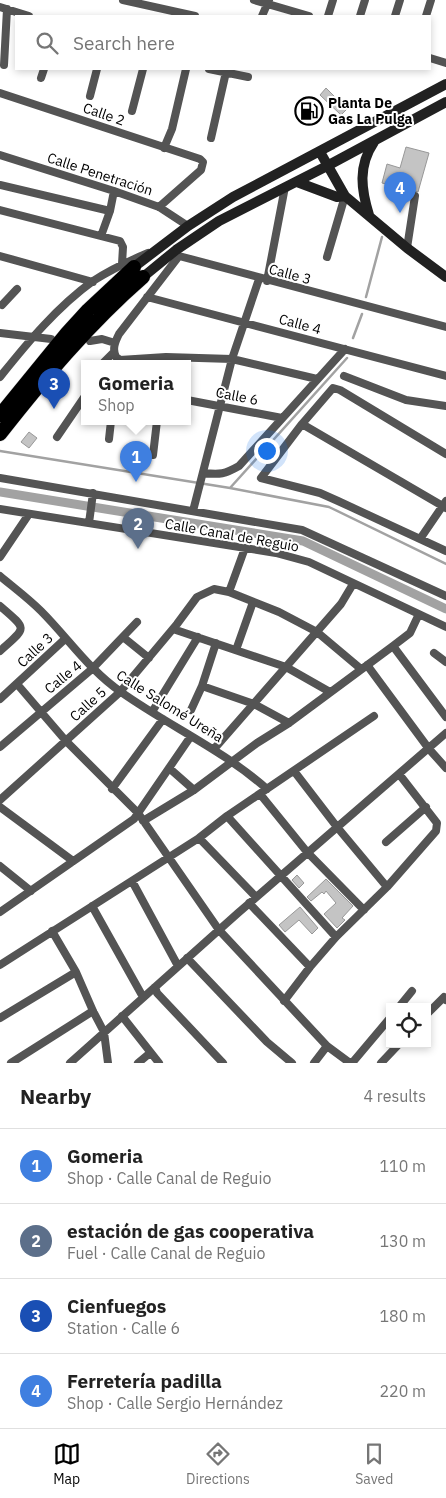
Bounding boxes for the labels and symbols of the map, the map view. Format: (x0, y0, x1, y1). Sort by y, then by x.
place label: Planta De Gas La Pulga (328, 94, 413, 128)
fuel station icon: Planta De Gas La Pulga (294, 96, 324, 126)
street label: Calle 2 (81, 98, 127, 130)
street label: Calle Penetración (45, 148, 155, 200)
pin: 4 (384, 172, 416, 213)
street label: Calle 3 (267, 260, 313, 288)
street label: Calle 4 (277, 310, 323, 338)
pin: 3 (38, 368, 70, 409)
street label: Calle 6 (214, 383, 260, 409)
your location (254, 438, 280, 464)
pin: 1 (120, 441, 152, 482)
pin: 2 (122, 508, 154, 549)
street label: Calle Canal de Reguio (164, 514, 300, 556)
street label: Calle 3 (13, 629, 57, 671)
street label: Calle 4 (41, 656, 85, 698)
street label: Calle Salomé Ureña (113, 666, 227, 746)
street label: Calle 5 (66, 683, 110, 725)

